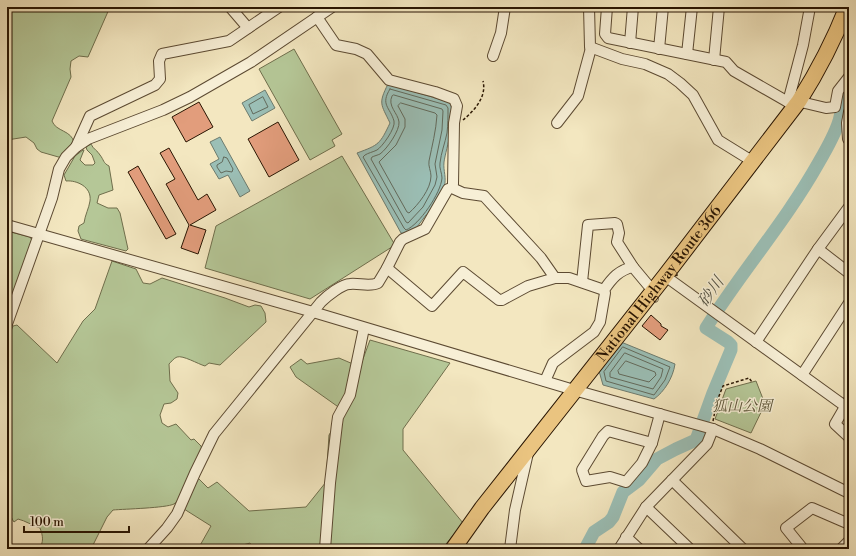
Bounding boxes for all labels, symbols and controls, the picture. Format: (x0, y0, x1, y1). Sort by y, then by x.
street label: National Highway Route 366 (592, 201, 725, 365)
water label: 砂川 (694, 272, 730, 311)
park label: 狐山公園 (712, 397, 775, 416)
scale bar (24, 508, 129, 534)
text: 100 m (30, 515, 64, 530)

